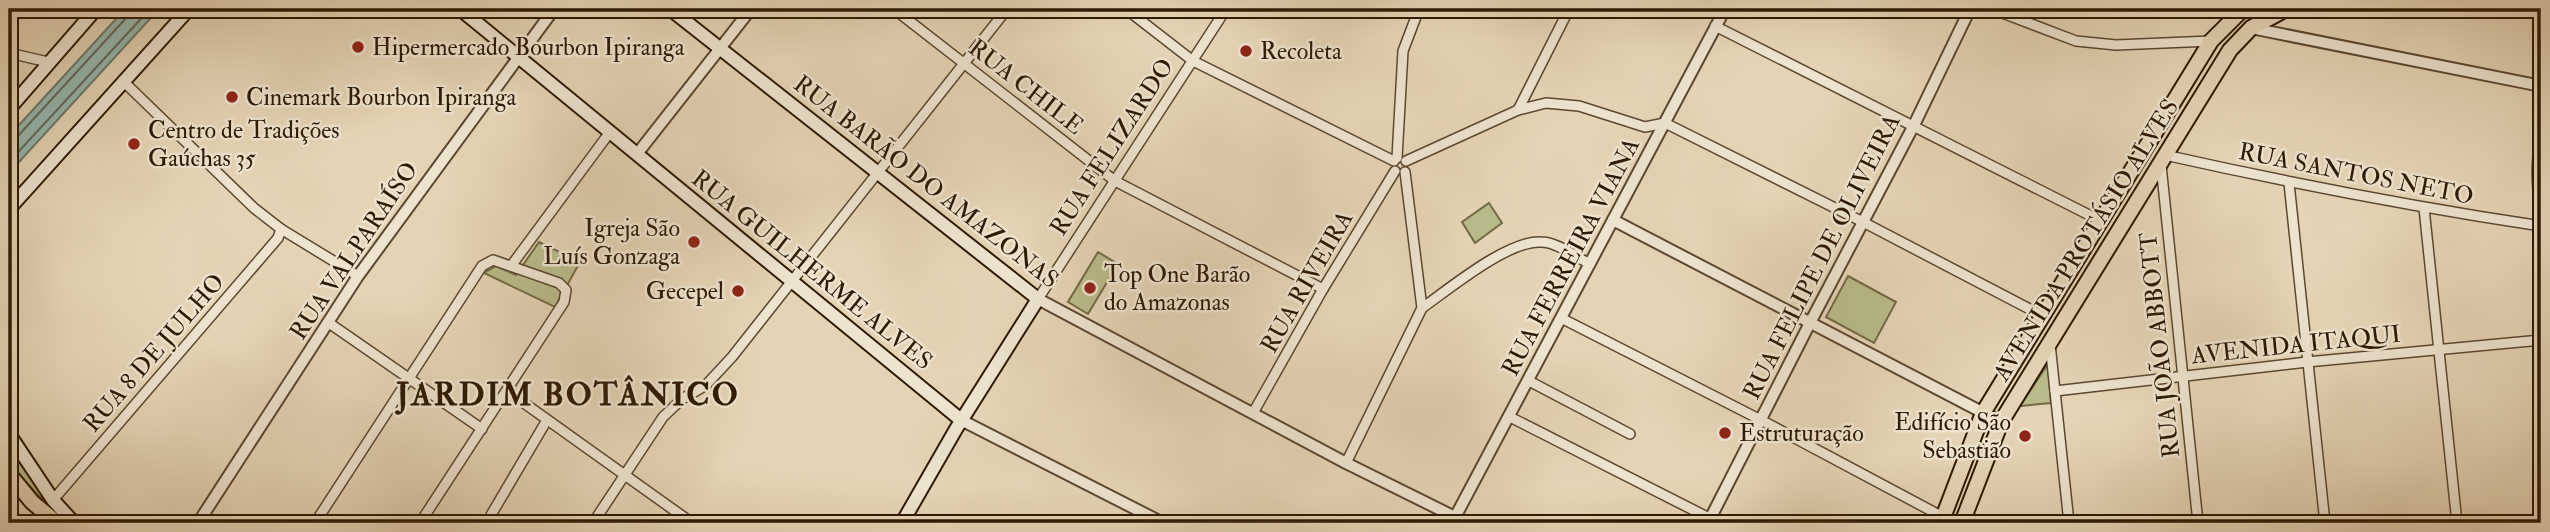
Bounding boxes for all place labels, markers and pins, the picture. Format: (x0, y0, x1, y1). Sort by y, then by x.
place label: Hipermercado Bourbon Ipiranga (372, 32, 686, 63)
place label: Recoleta (1260, 36, 1343, 67)
marker: Hipermercado Bourbon Ipiranga (350, 39, 366, 55)
marker: Recoleta (1238, 43, 1254, 59)
place label: Cinemark Bourbon Ipiranga (246, 82, 517, 113)
marker: Cinemark Bourbon Ipiranga (224, 89, 240, 105)
place label: Centro de Tradições Gaúchas 35 (148, 115, 340, 174)
marker: Centro de Tradições Gaúchas 35 (126, 136, 142, 152)
place label: Igreja São Luís Gonzaga (543, 213, 681, 272)
marker: Igreja São Luís Gonzaga (686, 234, 702, 250)
place label: Top One Barão do Amazonas (1104, 259, 1250, 318)
place label: Gecepel (646, 276, 724, 307)
marker: Top One Barão do Amazonas (1082, 280, 1098, 296)
marker: Gecepel (730, 283, 746, 299)
place label: Edifício São Sebastião (1894, 407, 2011, 466)
place label: Estruturação (1739, 418, 1864, 449)
marker: Estruturação (1717, 425, 1733, 441)
marker: Edifício São Sebastião (2017, 428, 2033, 444)

